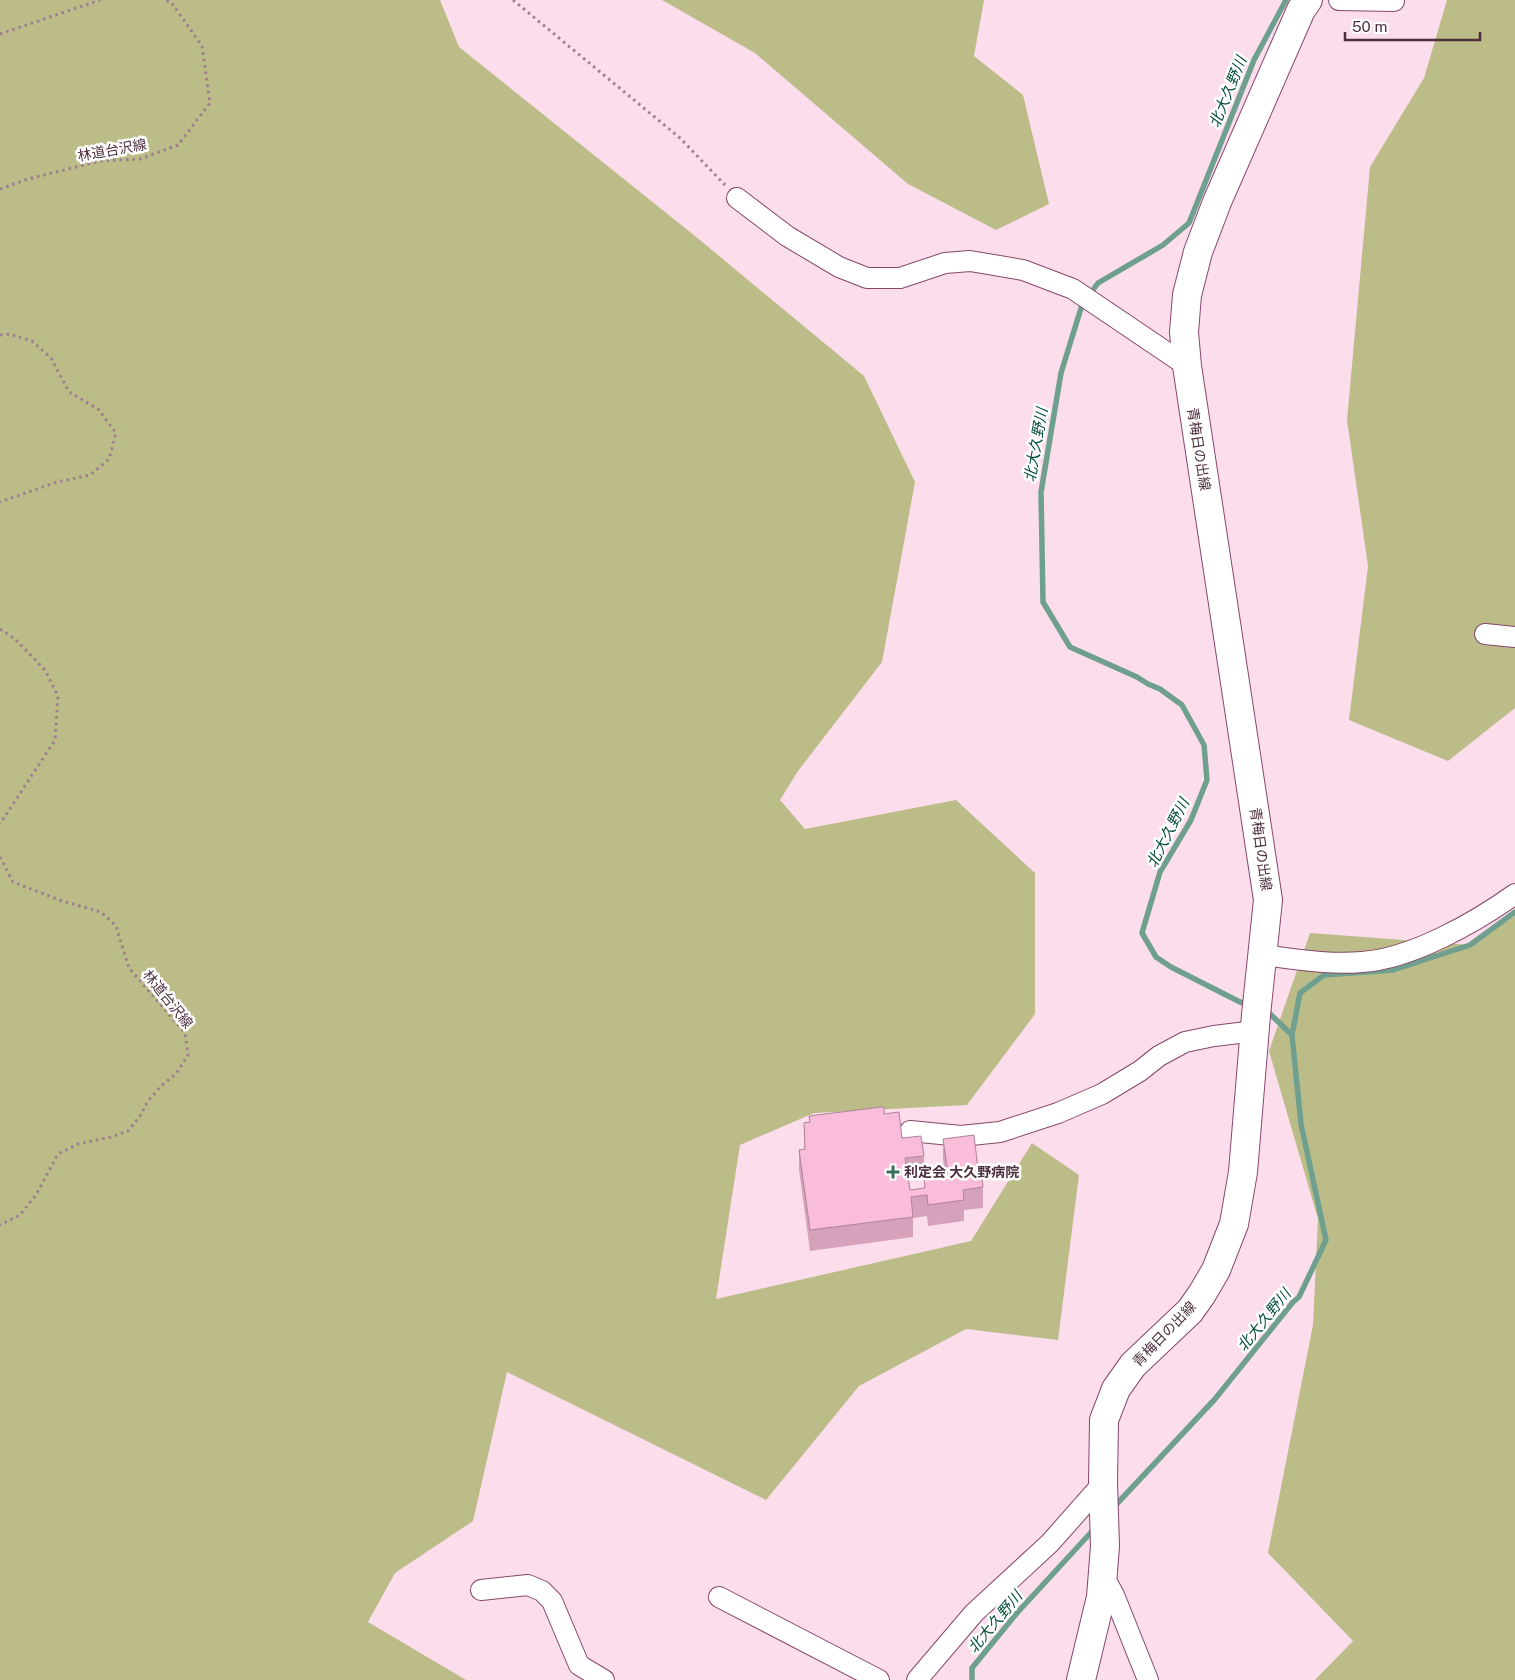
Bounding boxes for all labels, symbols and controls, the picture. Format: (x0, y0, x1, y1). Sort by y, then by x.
scale bar (1345, 10, 1480, 42)
text: 50 m (1352, 18, 1387, 35)
water label: 北大久野川 (1206, 52, 1250, 130)
street label: 林道台沢線 (76, 136, 148, 164)
water label: 北大久野川 (1021, 405, 1051, 483)
street label: 青梅日の出線 (1185, 406, 1213, 492)
water label: 北大久野川 (1143, 794, 1193, 870)
street label: 青梅日の出線 (1247, 806, 1275, 892)
street label: 林道台沢線 (140, 967, 196, 1031)
place label: 利定会 大久野病院 (904, 1164, 1019, 1180)
marker: 利定会 大久野病院 (886, 1165, 900, 1179)
water label: 北大久野川 (1233, 1284, 1295, 1354)
street label: 青梅日の出線 (1129, 1298, 1199, 1370)
water label: 北大久野川 (964, 1586, 1027, 1656)

